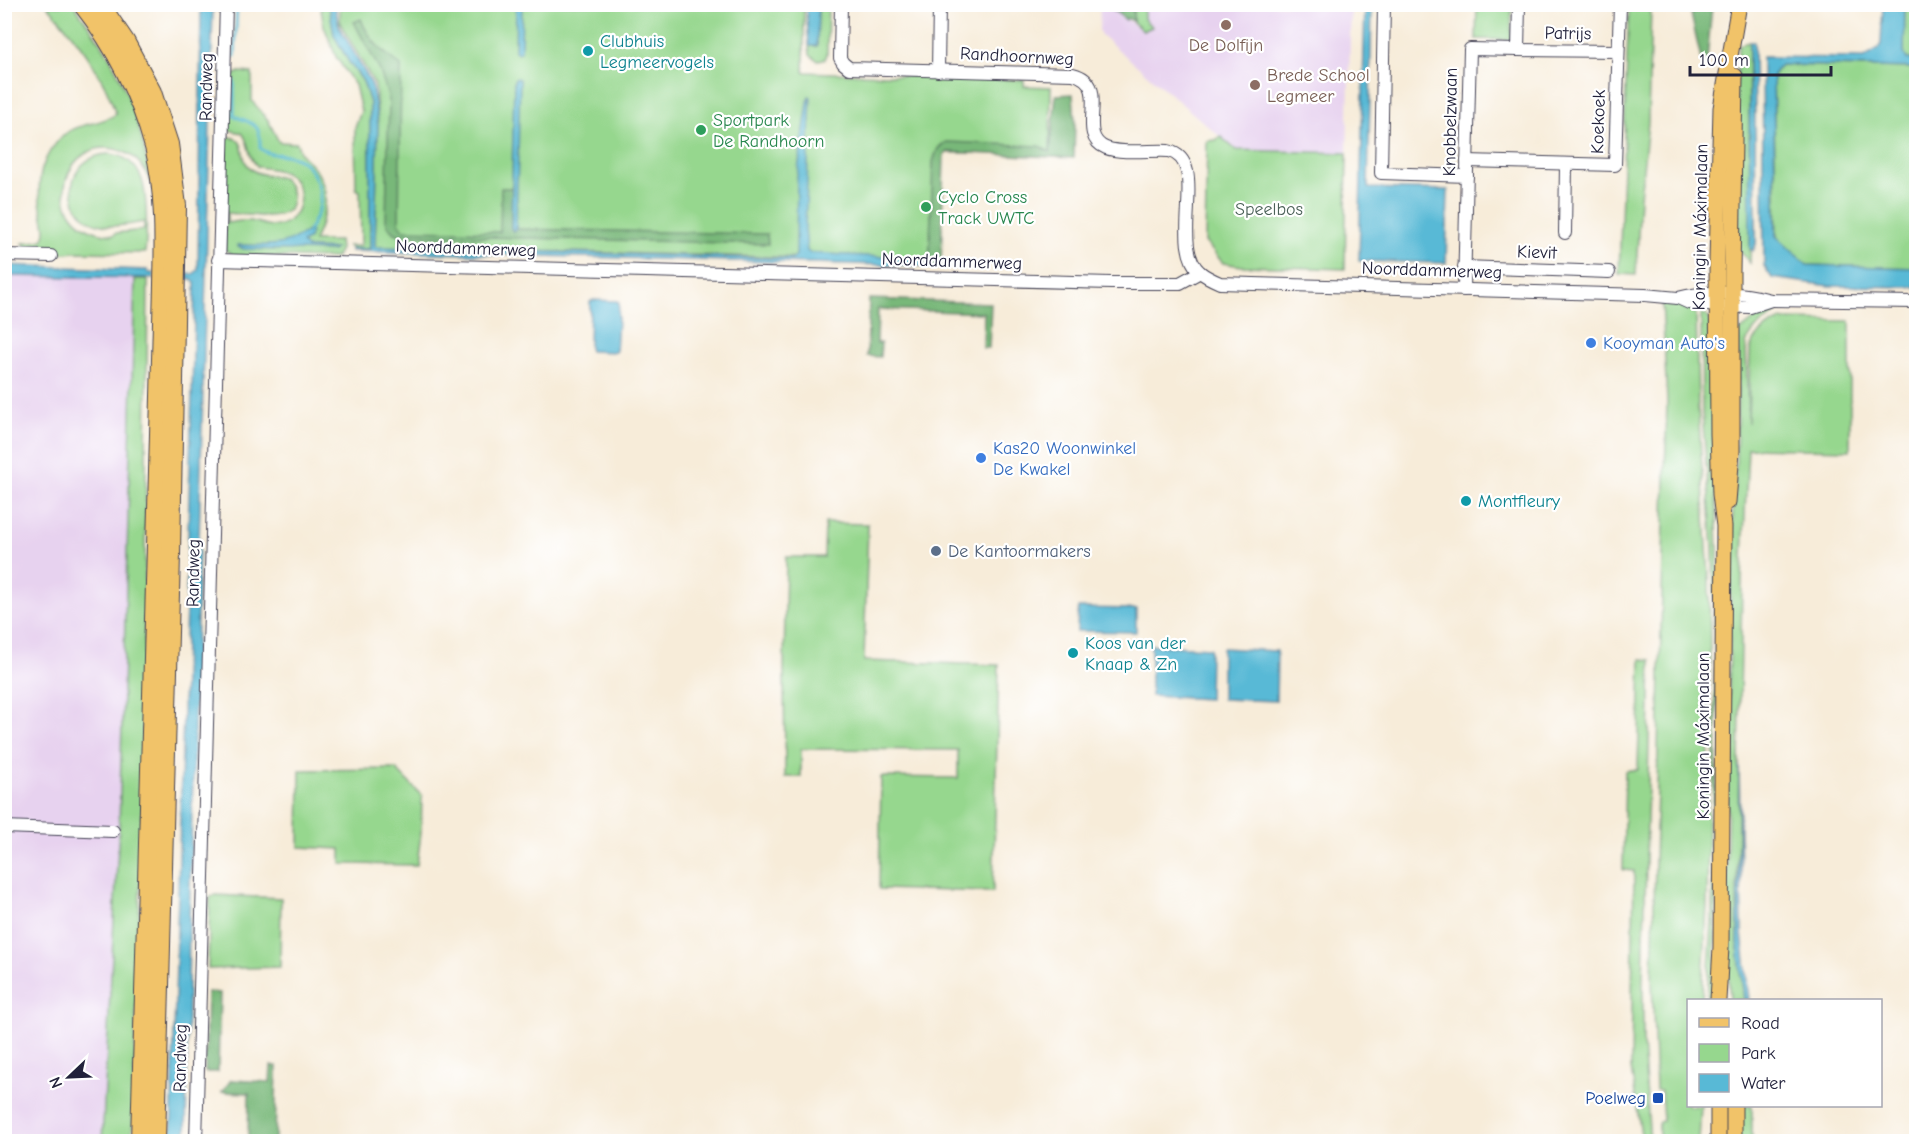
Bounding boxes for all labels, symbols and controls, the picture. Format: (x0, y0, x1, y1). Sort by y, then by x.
marker: De Dolfijn (1219, 18, 1233, 32)
street label: Patrijs (1544, 23, 1592, 44)
place label: Clubhuis Legmeervogels (600, 31, 714, 73)
place label: De Dolfijn (1189, 35, 1263, 56)
scale bar (1690, 39, 1831, 77)
street label: Randhoornweg (959, 43, 1074, 70)
marker: Clubhuis Legmeervogels (581, 44, 595, 58)
text: 100 m (1699, 50, 1749, 71)
street label: Randweg (195, 53, 218, 121)
place label: Brede School Legmeer (1267, 65, 1370, 107)
street label: Knobbelzwaan (1439, 68, 1462, 176)
marker: Brede School Legmeer (1248, 78, 1262, 92)
street label: Koekoek (1587, 89, 1610, 154)
place label: Sportpark De Randhoorn (713, 110, 824, 152)
marker: Sportpark De Randhoorn (694, 123, 708, 137)
street label: Koningin Máximalaan (1689, 143, 1712, 311)
place label: Cyclo Cross Track UWTC (938, 187, 1034, 229)
park label: Speelbos (1235, 199, 1303, 220)
marker: Cyclo Cross Track UWTC (919, 200, 933, 214)
street label: Noorddammerweg (395, 236, 537, 261)
street label: Kievit (1517, 241, 1558, 264)
street label: Noorddammerweg (881, 249, 1023, 274)
street label: Noorddammerweg (1361, 258, 1503, 283)
place label: Kooyman Auto's (1603, 333, 1725, 354)
marker: Kooyman Auto's (1584, 336, 1598, 350)
place label: Kas20 Woonwinkel De Kwakel (993, 438, 1136, 480)
marker: Kas20 Woonwinkel De Kwakel (974, 451, 988, 465)
place label: Montfleury (1478, 491, 1561, 512)
marker: Montfleury (1459, 494, 1473, 508)
street label: Randweg (182, 539, 205, 607)
place label: De Kantoormakers (948, 541, 1091, 562)
marker: De Kantoormakers (929, 544, 943, 558)
place label: Koos van der Knaap & Zn (1085, 633, 1186, 675)
marker: Koos van der Knaap & Zn (1066, 646, 1080, 660)
street label: Koningin Máximalaan (1693, 653, 1714, 819)
legend (1687, 999, 1882, 1107)
text: Road (1741, 1013, 1780, 1034)
street label: Randweg (169, 1024, 192, 1092)
text: Park (1741, 1043, 1776, 1064)
north arrow (39, 1047, 99, 1107)
text: Water (1741, 1073, 1786, 1094)
text: N (46, 1074, 66, 1091)
place label: Poelweg (1585, 1088, 1646, 1109)
marker: Poelweg (1651, 1091, 1665, 1105)

